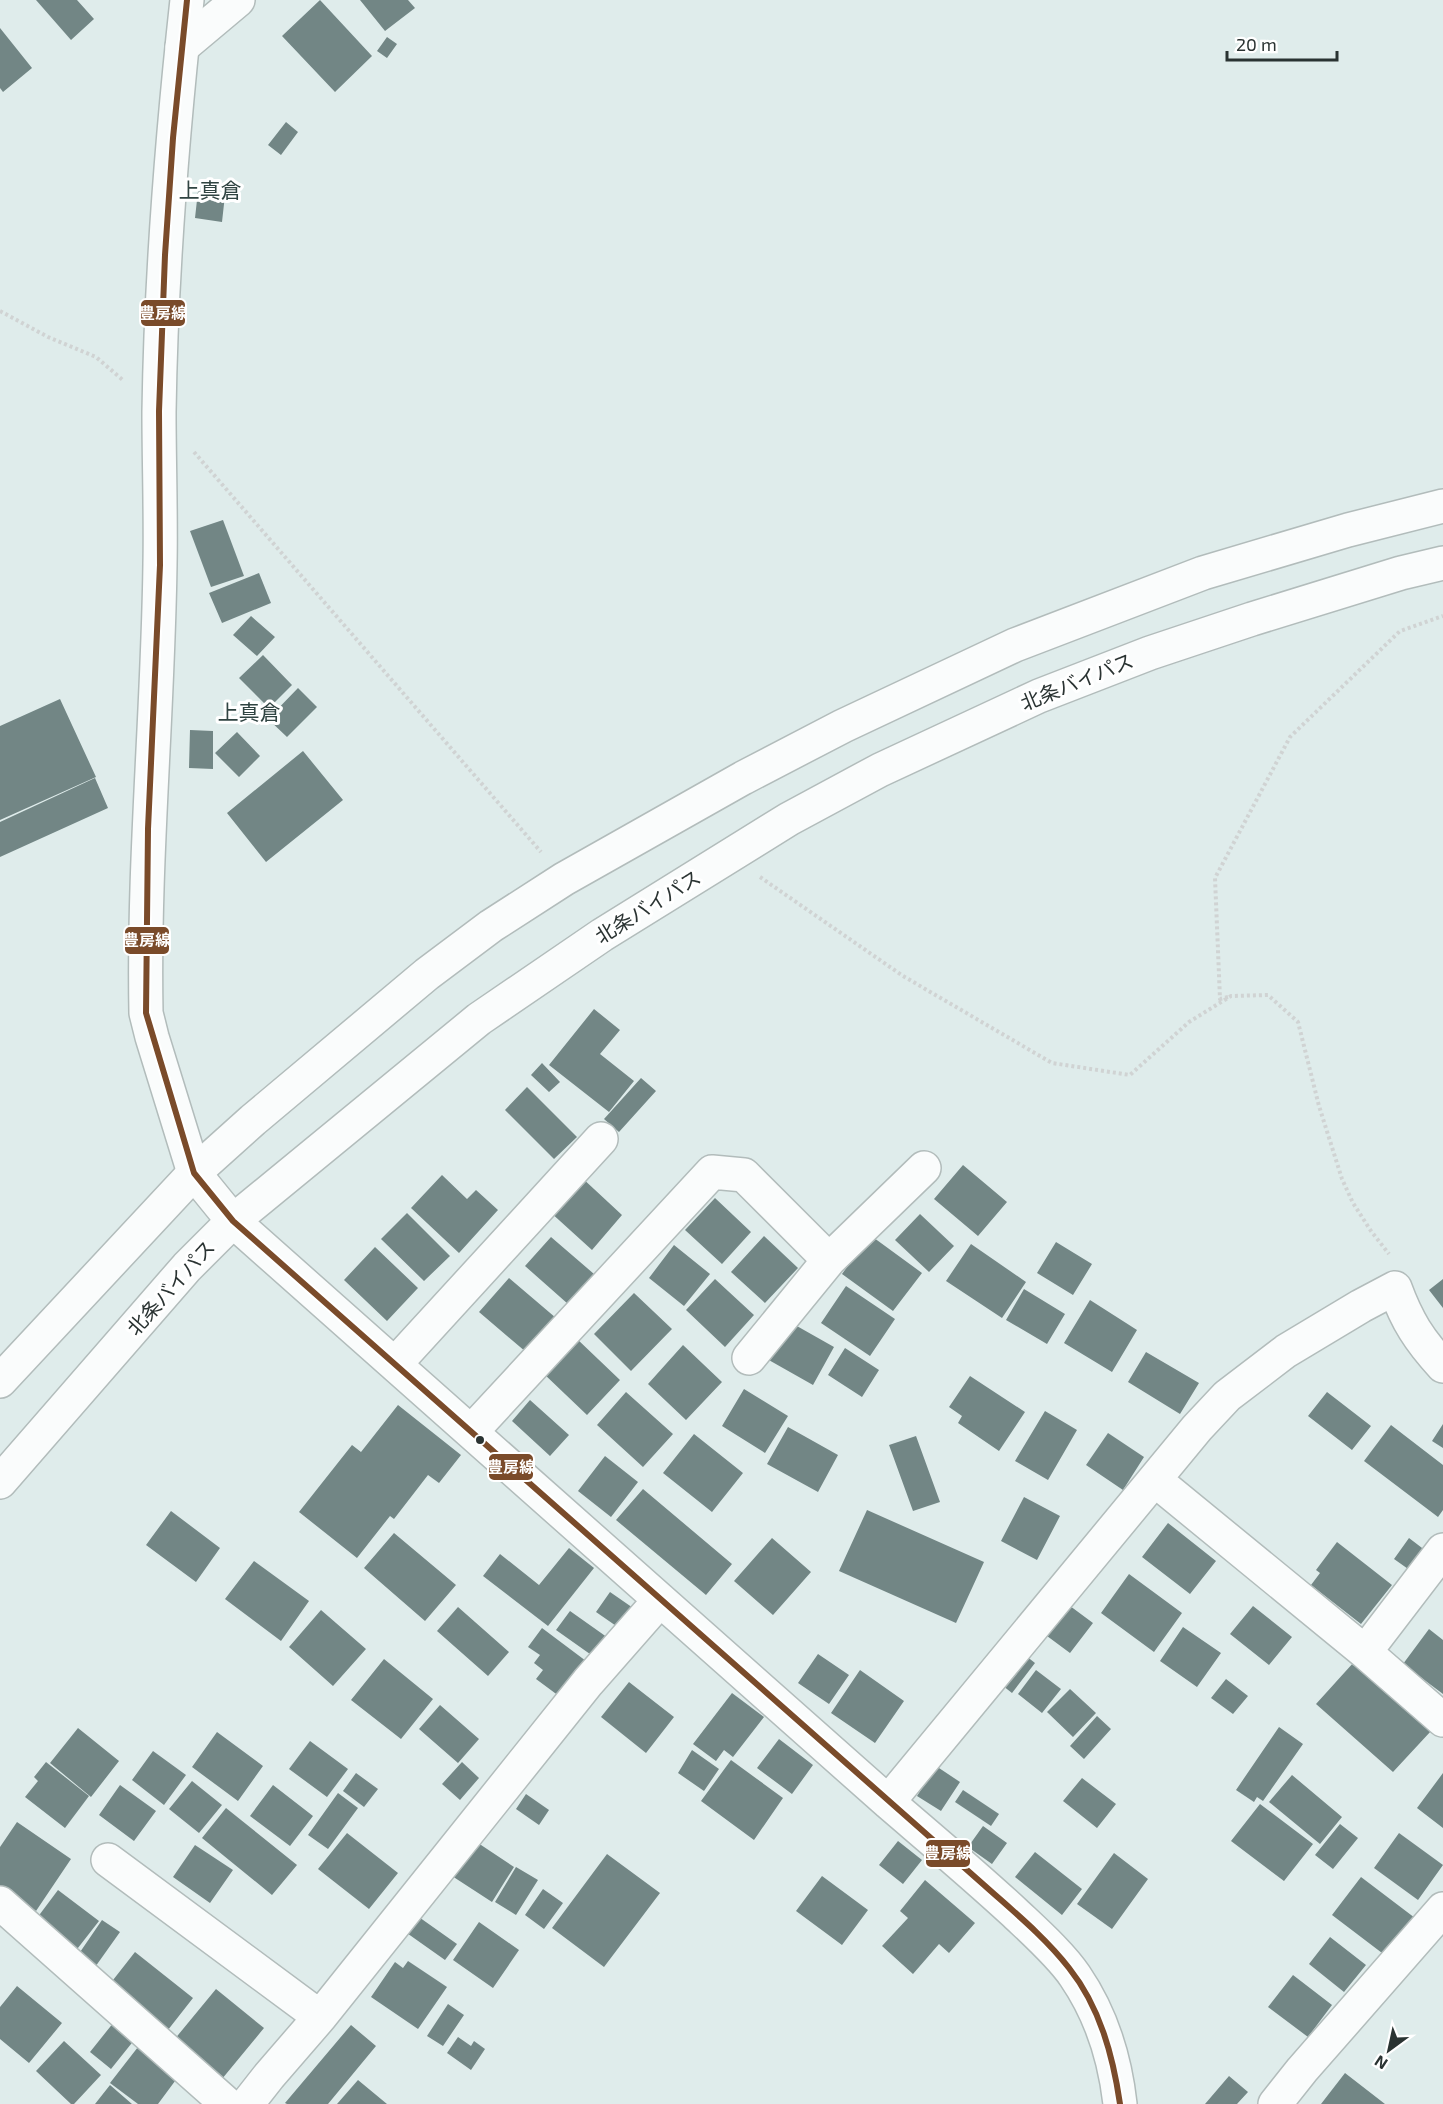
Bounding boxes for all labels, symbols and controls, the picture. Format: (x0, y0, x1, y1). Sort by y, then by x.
scale bar (1227, 24, 1336, 62)
text: 20 m (1236, 33, 1277, 55)
district label: 上真倉 (179, 177, 242, 202)
line badge: 豊房線 (140, 299, 186, 327)
text: 豊房線 (139, 303, 187, 322)
street label: 北条バイパス (1017, 648, 1137, 715)
district label: 上真倉 (218, 699, 281, 724)
street label: 北条バイパス (590, 864, 705, 948)
line badge: 豊房線 (124, 926, 170, 955)
text: 豊房線 (123, 930, 171, 949)
street label: 北条バイパス (121, 1235, 219, 1340)
unlabelled marker (474, 1434, 486, 1446)
line badge: 豊房線 (488, 1453, 534, 1481)
text: 豊房線 (487, 1457, 535, 1476)
line badge: 豊房線 (925, 1839, 971, 1868)
text: 豊房線 (924, 1843, 972, 1862)
north arrow (1359, 2020, 1419, 2080)
text: N (1371, 2052, 1391, 2074)

